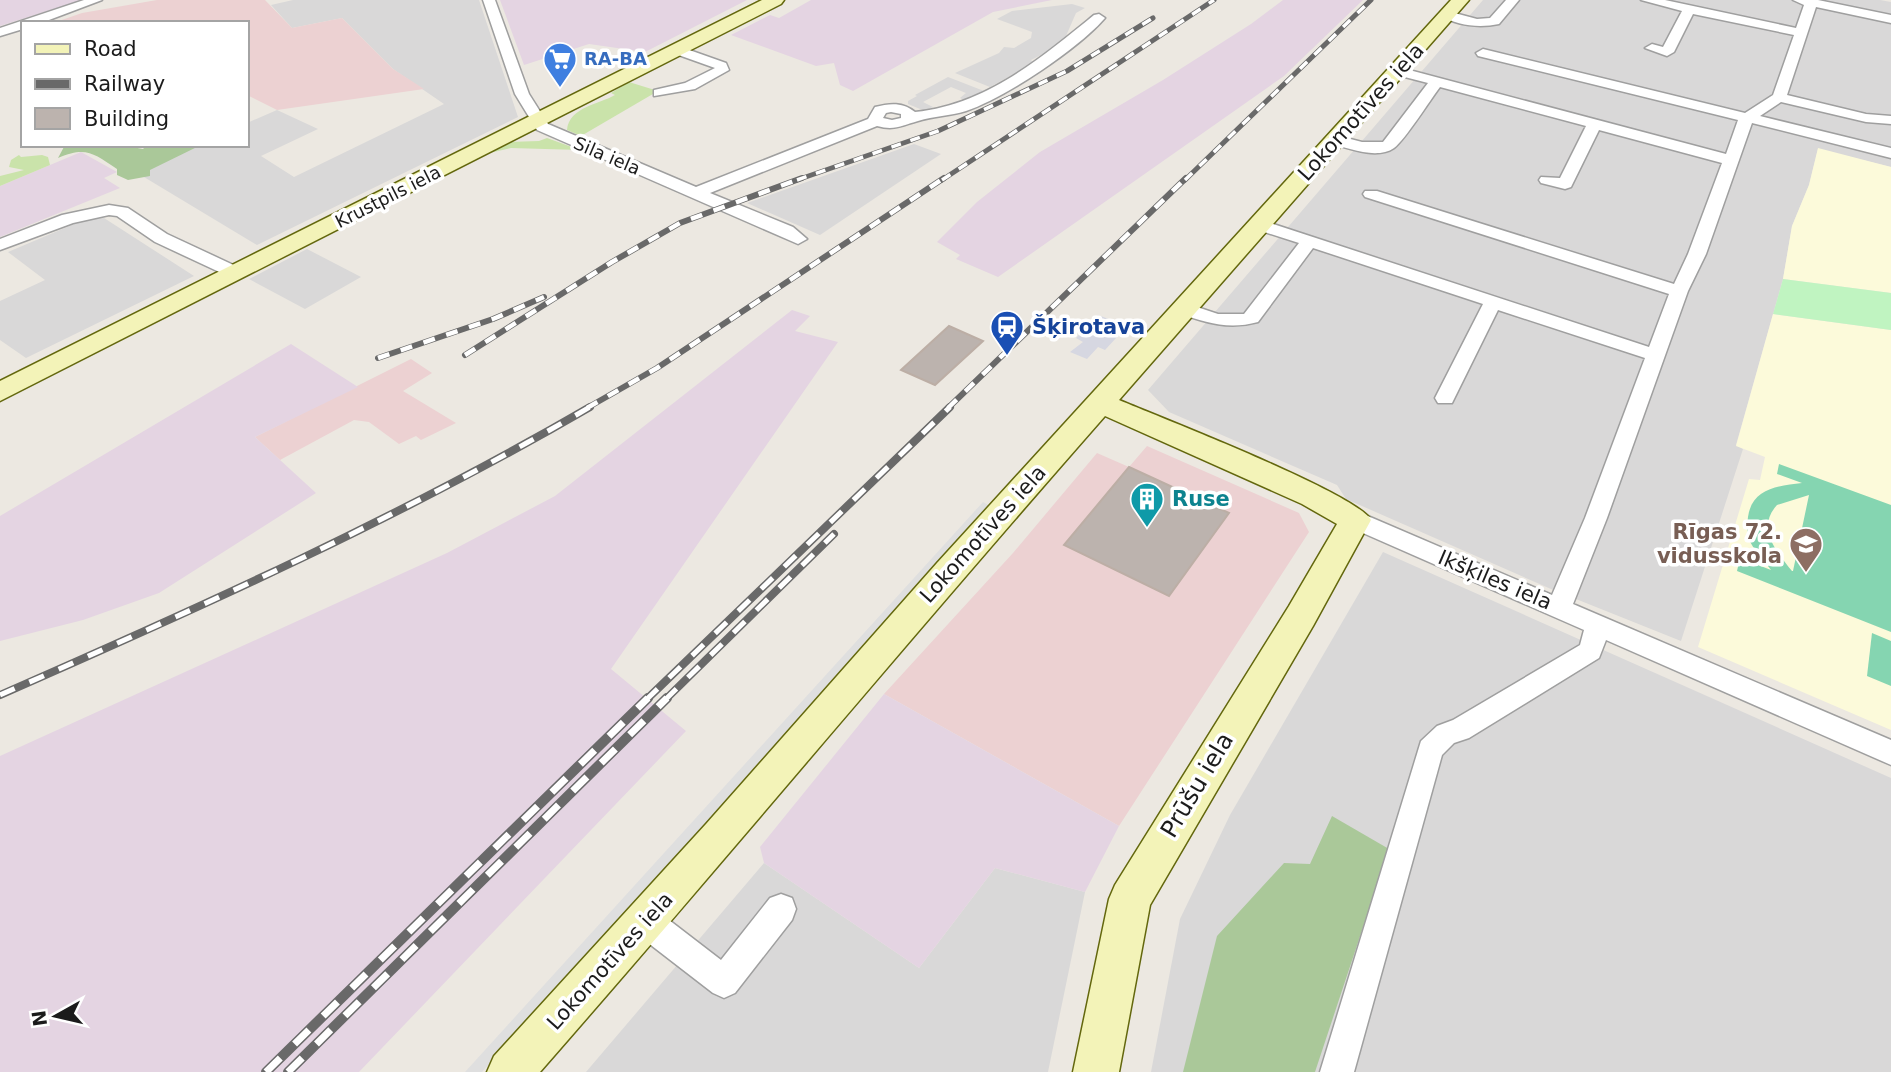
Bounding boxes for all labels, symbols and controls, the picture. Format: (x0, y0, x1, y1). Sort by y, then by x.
legend (21, 21, 248, 147)
text: Road (84, 37, 137, 61)
street label: Lokomotīves iela (1293, 38, 1429, 186)
supermarket icon: RA-BA (541, 40, 579, 89)
place label: RA-BA (584, 48, 647, 69)
text: Railway (84, 72, 165, 96)
text: Building (84, 107, 169, 131)
street label: Sila iela (571, 132, 644, 179)
street label: Krustpils iela (331, 161, 444, 232)
station icon: Šķirotava (988, 308, 1026, 357)
place label: Šķirotava (1032, 314, 1145, 339)
street label: Lokomotīves iela (915, 460, 1051, 608)
building icon: Ruse (1128, 480, 1166, 529)
place label: Ruse (1172, 487, 1230, 511)
place label: Rīgas 72. vidusskola (1657, 520, 1782, 568)
school or university icon: Rīgas 72. vidusskola (1787, 525, 1825, 574)
street label: Ikšķiles iela (1435, 545, 1555, 615)
street label: Prūšu iela (1155, 728, 1239, 842)
street label: Lokomotīves iela (542, 887, 678, 1035)
north arrow (21, 981, 91, 1051)
text: N (27, 1009, 51, 1028)

